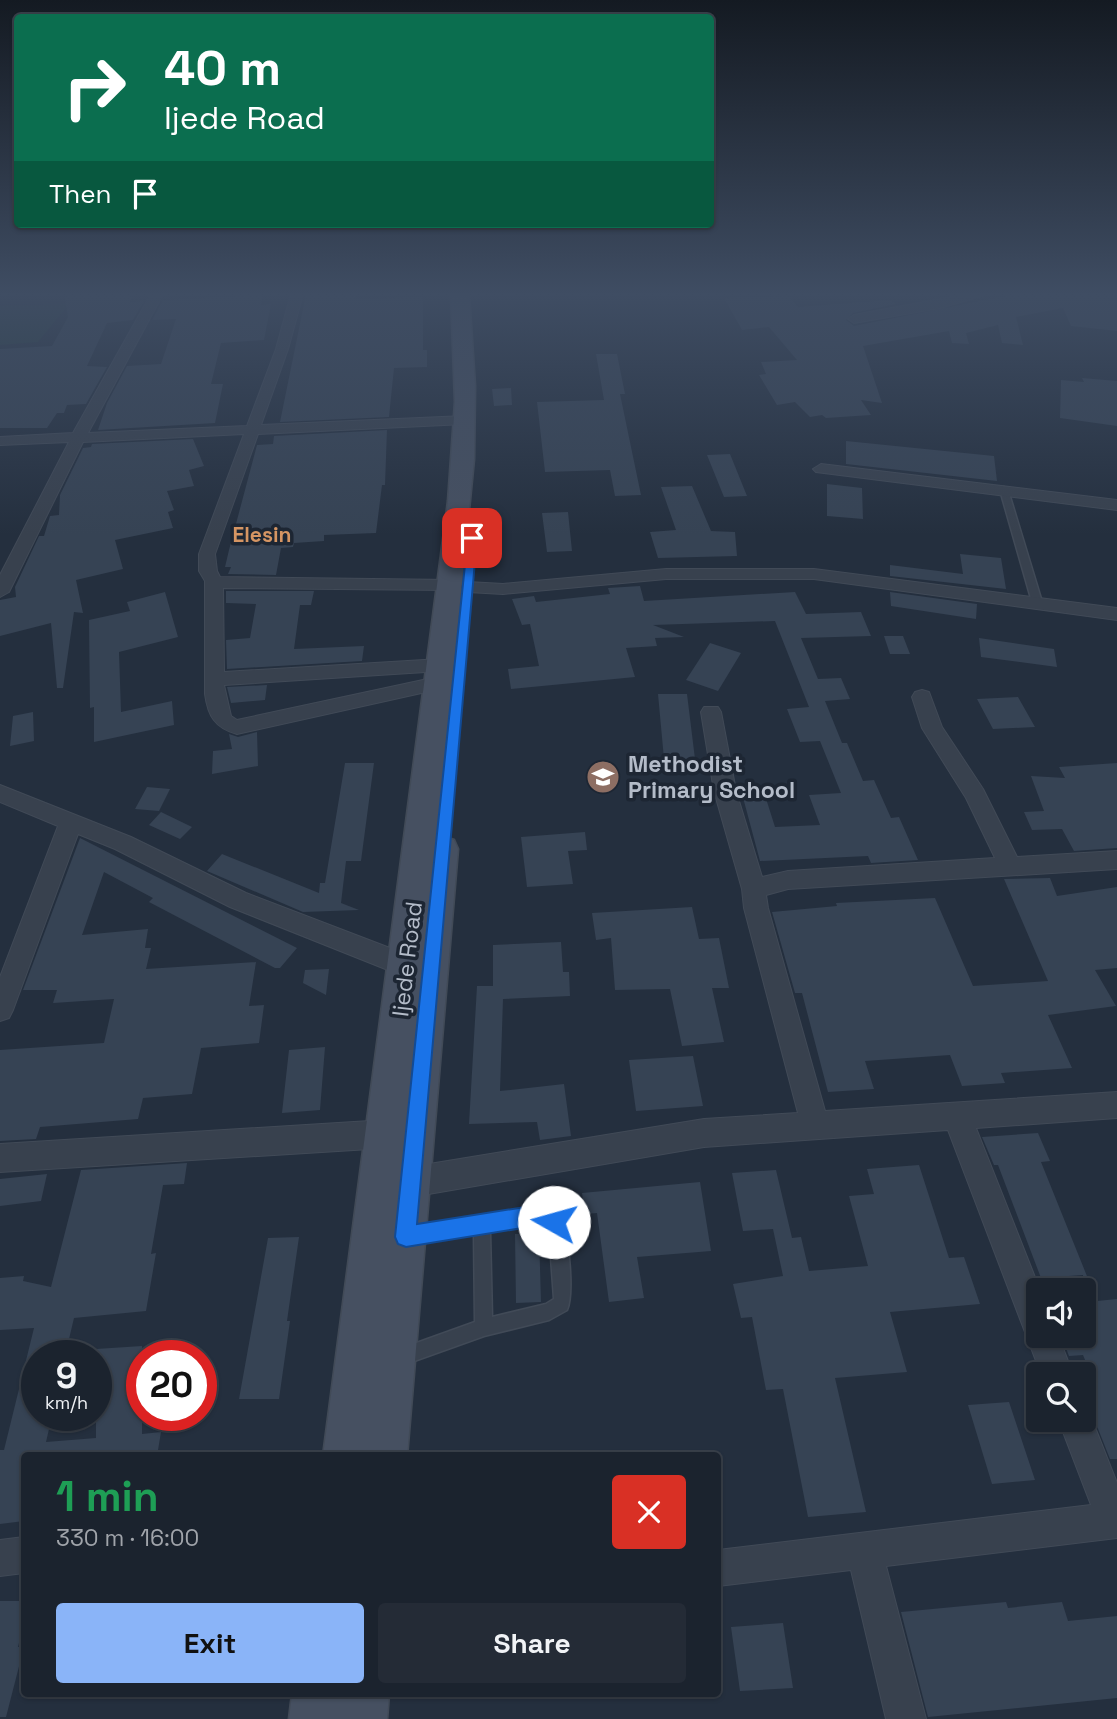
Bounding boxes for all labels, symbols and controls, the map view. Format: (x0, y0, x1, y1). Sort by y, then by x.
text: 40 m (164, 37, 281, 99)
icon: right (49, 42, 140, 133)
text: Ijede Road (164, 98, 325, 138)
icon: arrive (126, 175, 164, 213)
text: Then (49, 177, 112, 211)
pin (442, 508, 502, 568)
icon: arrive (453, 519, 491, 557)
district label: Elesin (233, 521, 291, 548)
place label: Methodist Primary School (628, 749, 795, 805)
school or university icon: Methodist Primary School (584, 758, 622, 796)
street label: Ijede Road (385, 900, 429, 1018)
position arrow (517, 1185, 591, 1259)
map controls (1026, 1278, 1096, 1432)
button: sound (1026, 1278, 1096, 1348)
speed limit sign: 20 (126, 1340, 217, 1431)
text: 9 (56, 1354, 77, 1398)
button: search (1026, 1362, 1096, 1432)
text: km/h (45, 1391, 88, 1414)
text: 1 min (56, 1470, 159, 1523)
button: close (612, 1475, 686, 1549)
text: 330 m · 16:00 (56, 1523, 199, 1553)
button: Exit (56, 1603, 364, 1683)
button: Share (378, 1603, 686, 1683)

